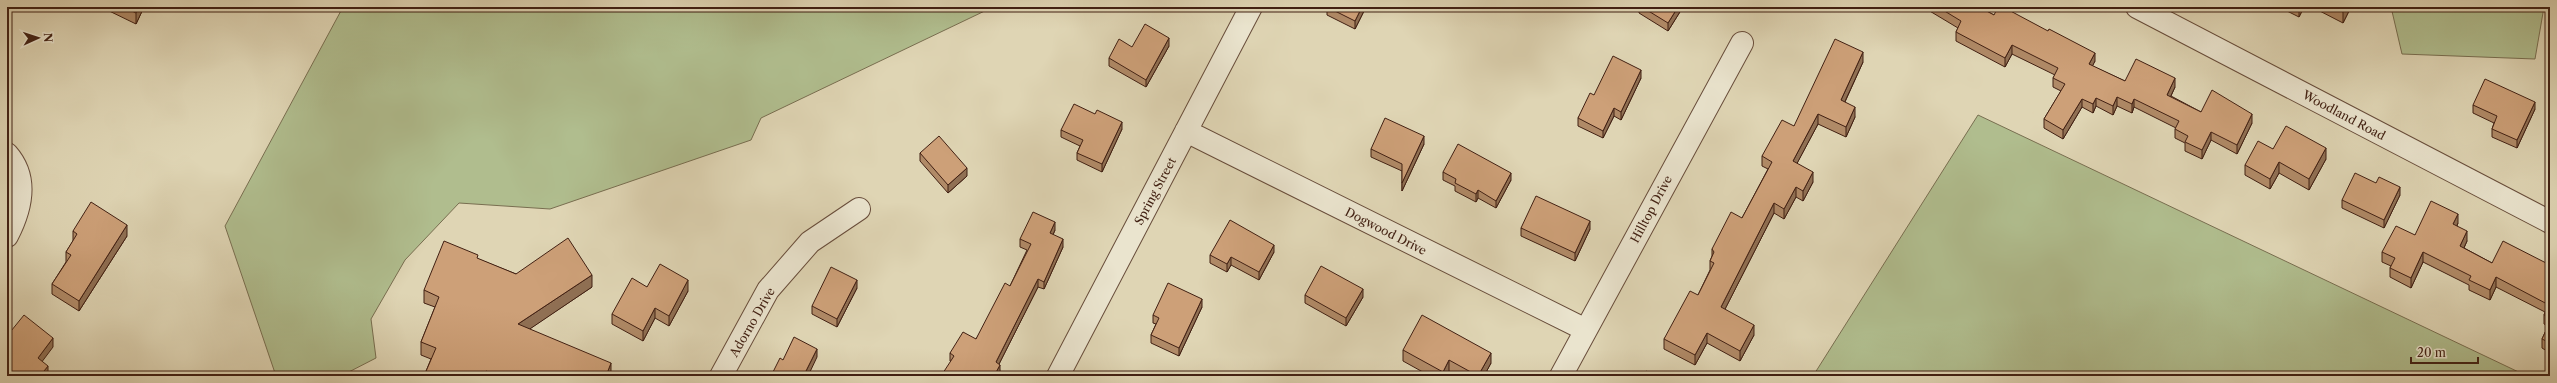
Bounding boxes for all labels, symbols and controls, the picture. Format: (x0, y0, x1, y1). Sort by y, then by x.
north arrow (18, 18, 58, 58)
text: N (41, 32, 55, 43)
street label: Woodland Road (2299, 86, 2389, 143)
street label: Spring Street (1131, 154, 1179, 227)
street label: Hilltop Drive (1627, 172, 1675, 245)
street label: Dogwood Drive (1343, 204, 1430, 258)
street label: Adorno Drive (726, 284, 778, 360)
scale bar (2411, 339, 2478, 365)
text: 20 m (2417, 345, 2446, 360)

